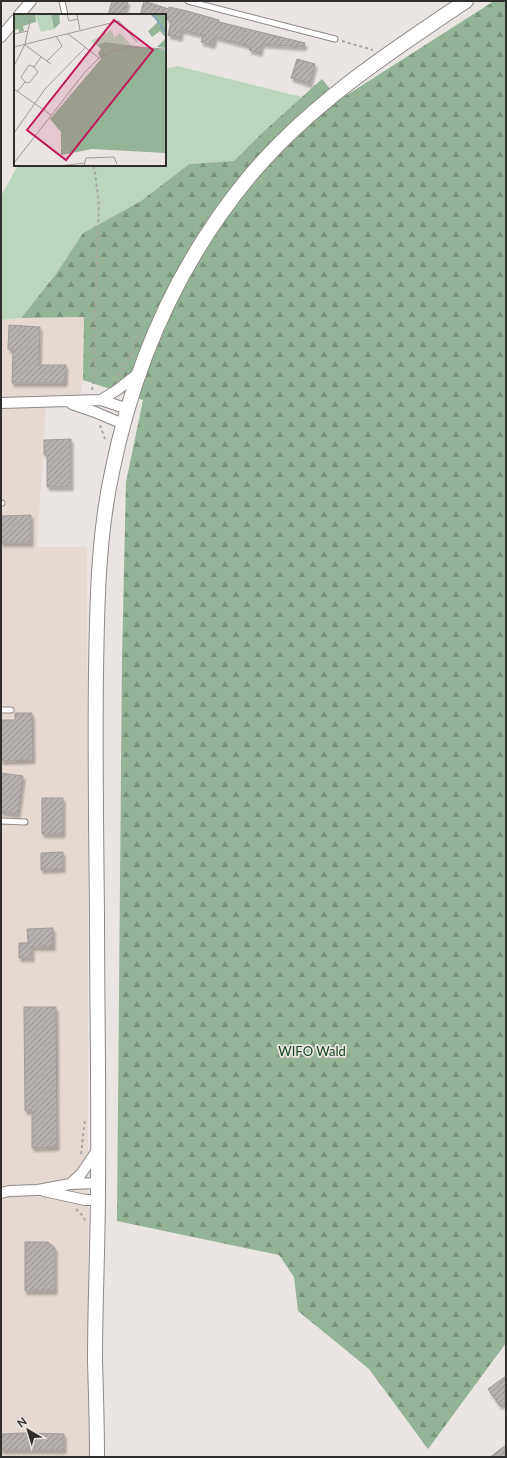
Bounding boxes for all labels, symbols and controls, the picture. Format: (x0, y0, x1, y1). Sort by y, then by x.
inset map (14, 14, 166, 166)
park label: WIFO Wald (278, 1043, 346, 1059)
north arrow (8, 1410, 48, 1450)
text: N (14, 1414, 29, 1429)

